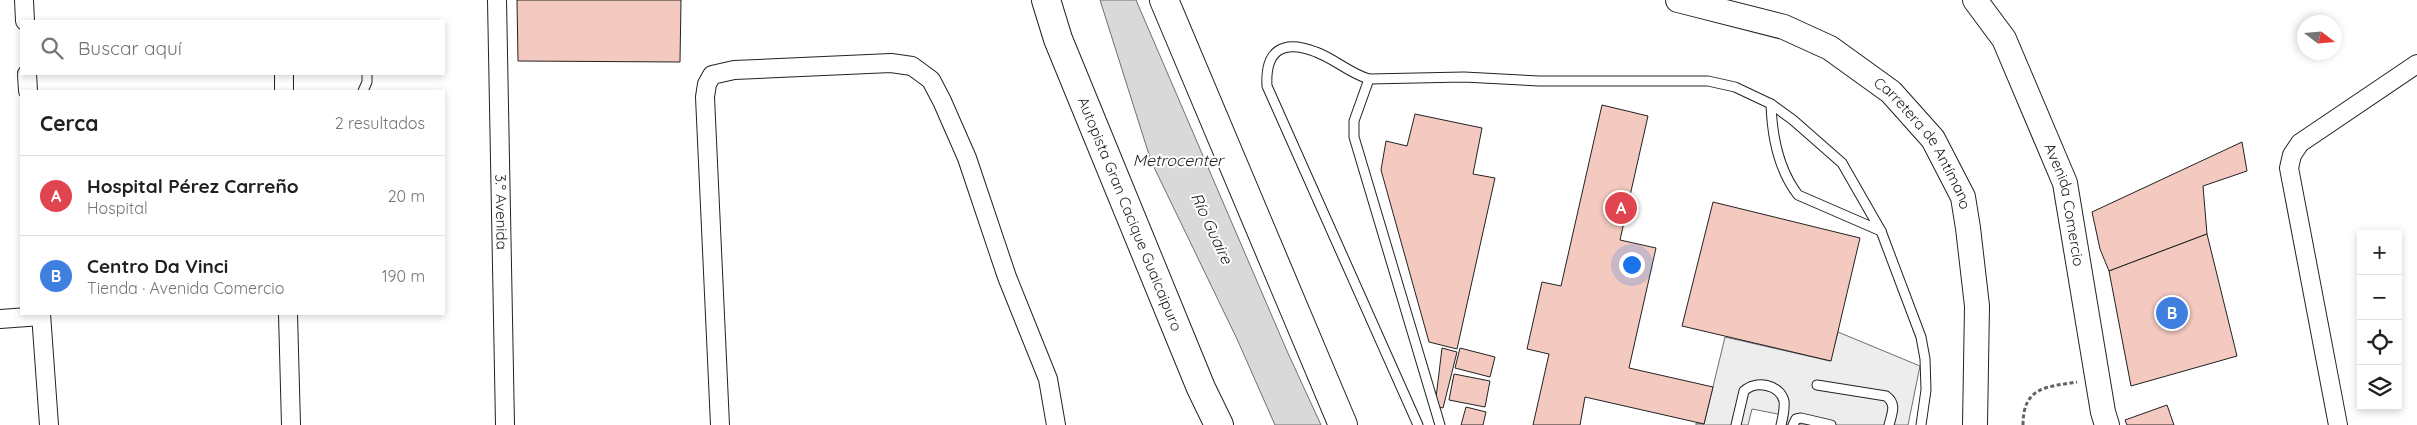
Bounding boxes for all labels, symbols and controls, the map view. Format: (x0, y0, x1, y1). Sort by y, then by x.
north arrow (2297, 15, 2342, 60)
search box (20, 20, 445, 75)
icon: search (38, 34, 66, 62)
text: Buscar aquí (78, 36, 182, 60)
street label: Carretera de Antímano (1870, 73, 1975, 211)
street label: Autopista Gran Cacique Guaicaipuro (1074, 94, 1187, 334)
text: Cerca (40, 110, 98, 136)
text: 2 resultados (335, 113, 425, 133)
street label: Avenida Comercio (2040, 140, 2089, 268)
water label: Metrocenter (1133, 150, 1225, 170)
text: Hospital Pérez Carreño (87, 174, 299, 198)
street label: 3.° Avenida (491, 174, 512, 250)
text: A (51, 186, 61, 206)
text: 20 m (388, 186, 425, 206)
water label: Río Guaire (1187, 189, 1238, 268)
pin: A (1605, 189, 1637, 227)
text: Hospital (87, 198, 148, 218)
map controls (2357, 230, 2402, 410)
button: + (2357, 230, 2402, 275)
your location (1619, 252, 1645, 278)
text: Centro Da Vinci (87, 254, 228, 278)
text: B (51, 266, 61, 286)
text: 190 m (382, 266, 425, 286)
button: − (2357, 275, 2402, 320)
text: Tienda · Avenida Comercio (87, 278, 284, 298)
pin: B (2156, 294, 2188, 332)
button: locate (2357, 320, 2402, 365)
button: layers (2357, 365, 2402, 410)

